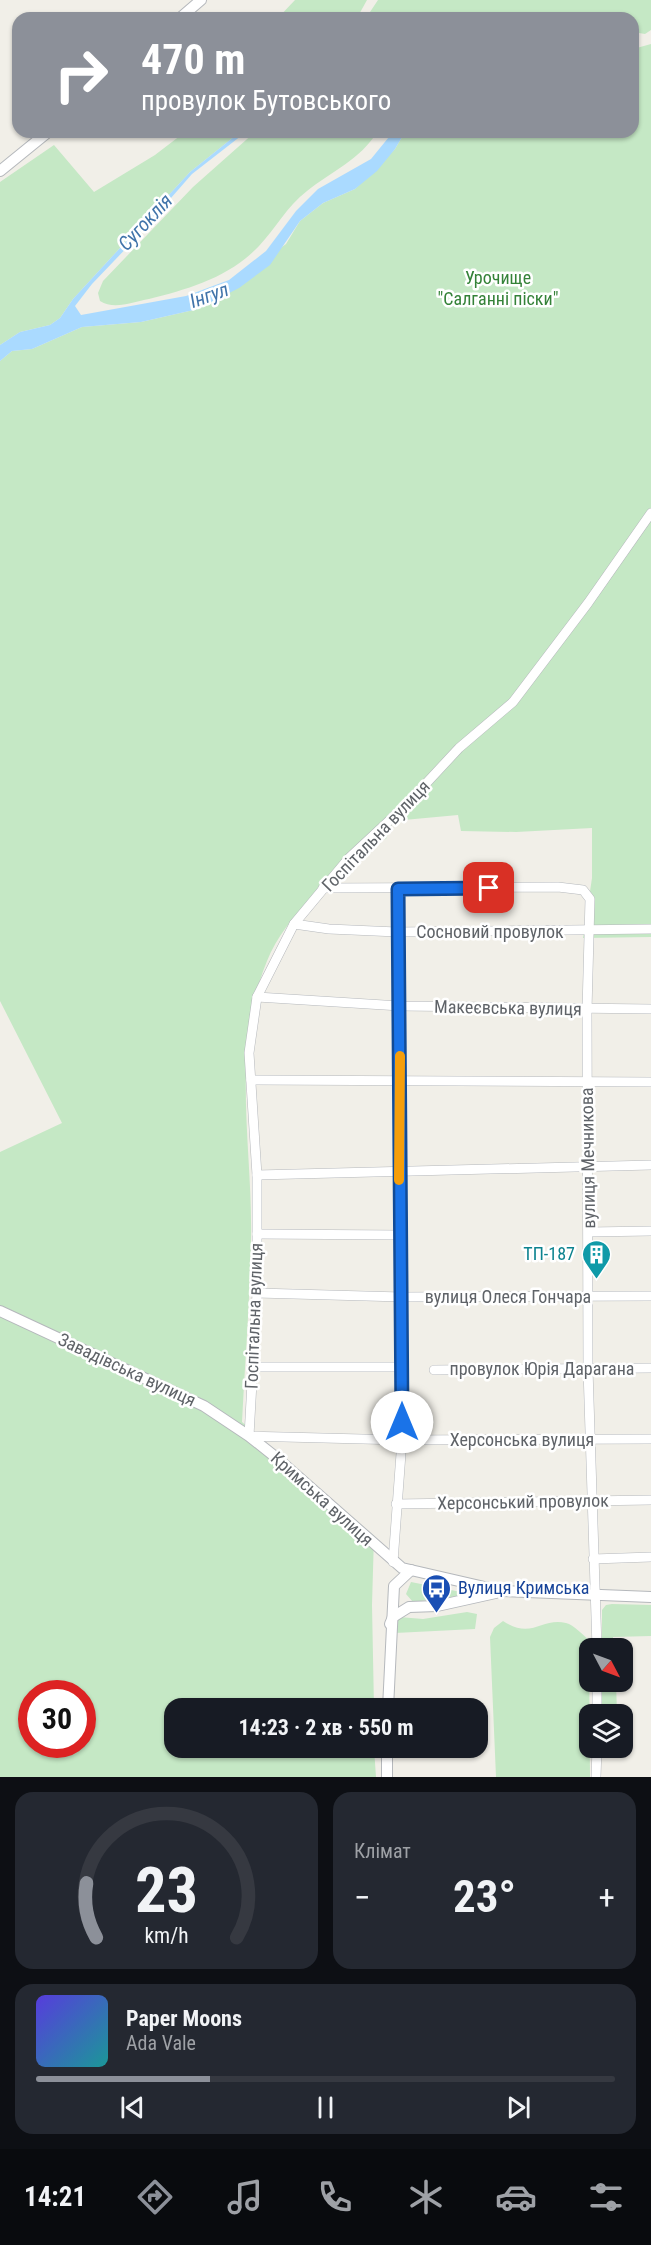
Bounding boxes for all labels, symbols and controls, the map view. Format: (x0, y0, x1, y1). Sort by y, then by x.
text: 470 m (141, 35, 246, 84)
icon: right (42, 36, 120, 114)
text: провулок Бутовського (141, 85, 391, 117)
water label: Сугоклія (113, 189, 177, 255)
park label: Урочище "Салганні піски" (438, 267, 558, 309)
water label: Інгул (186, 277, 232, 313)
street label: Госпітальна вулиця (317, 776, 434, 896)
pin (463, 862, 514, 913)
icon: arrive (472, 871, 505, 904)
street label: Сосновий провулок (416, 921, 564, 942)
street label: Макеєвська вулиця (434, 996, 582, 1019)
street label: вулиця Мечникова (576, 1087, 599, 1229)
building icon: ТП-187 (580, 1238, 612, 1280)
street label: Госпітальна вулиця (240, 1243, 267, 1389)
place label: ТП-187 (523, 1243, 575, 1264)
street label: вулиця Олеся Гончара (425, 1286, 591, 1307)
street label: Завадівська вулиця (55, 1328, 199, 1411)
street label: провулок Юрія Дарагана (450, 1358, 634, 1379)
position arrow (370, 1390, 434, 1454)
street label: Херсонська вулиця (450, 1429, 594, 1450)
street label: Кримська вулиця (267, 1447, 378, 1550)
street label: Херсонський провулок (437, 1489, 609, 1513)
bus stop icon: Вулиця Кримська (421, 1572, 453, 1614)
place label: Вулиця Кримська (458, 1577, 589, 1598)
north arrow (579, 1638, 633, 1692)
map controls (579, 1638, 633, 1758)
speed limit sign: 30 (18, 1680, 96, 1758)
button: layers (579, 1704, 633, 1758)
text: 14:23 · 2 хв · 550 m (238, 1715, 414, 1740)
text: Клімат (354, 1839, 411, 1863)
text: 23 (135, 1854, 198, 1927)
text: 23° (453, 1870, 516, 1923)
text: − (354, 1878, 371, 1917)
text: + (599, 1878, 615, 1917)
text: km/h (144, 1923, 189, 1948)
text: Paper Moons (126, 2006, 242, 2031)
text: Ada Vale (126, 2031, 196, 2055)
icon: previous (116, 2091, 149, 2124)
icon: pause (309, 2091, 342, 2124)
icon: next (502, 2091, 535, 2124)
icon: directions (134, 2176, 176, 2218)
icon: music (224, 2176, 266, 2218)
icon: phone (314, 2176, 356, 2218)
icon: climate (405, 2176, 447, 2218)
icon: car (495, 2176, 537, 2218)
icon: filters (585, 2176, 627, 2218)
text: 14:21 (24, 2181, 86, 2213)

